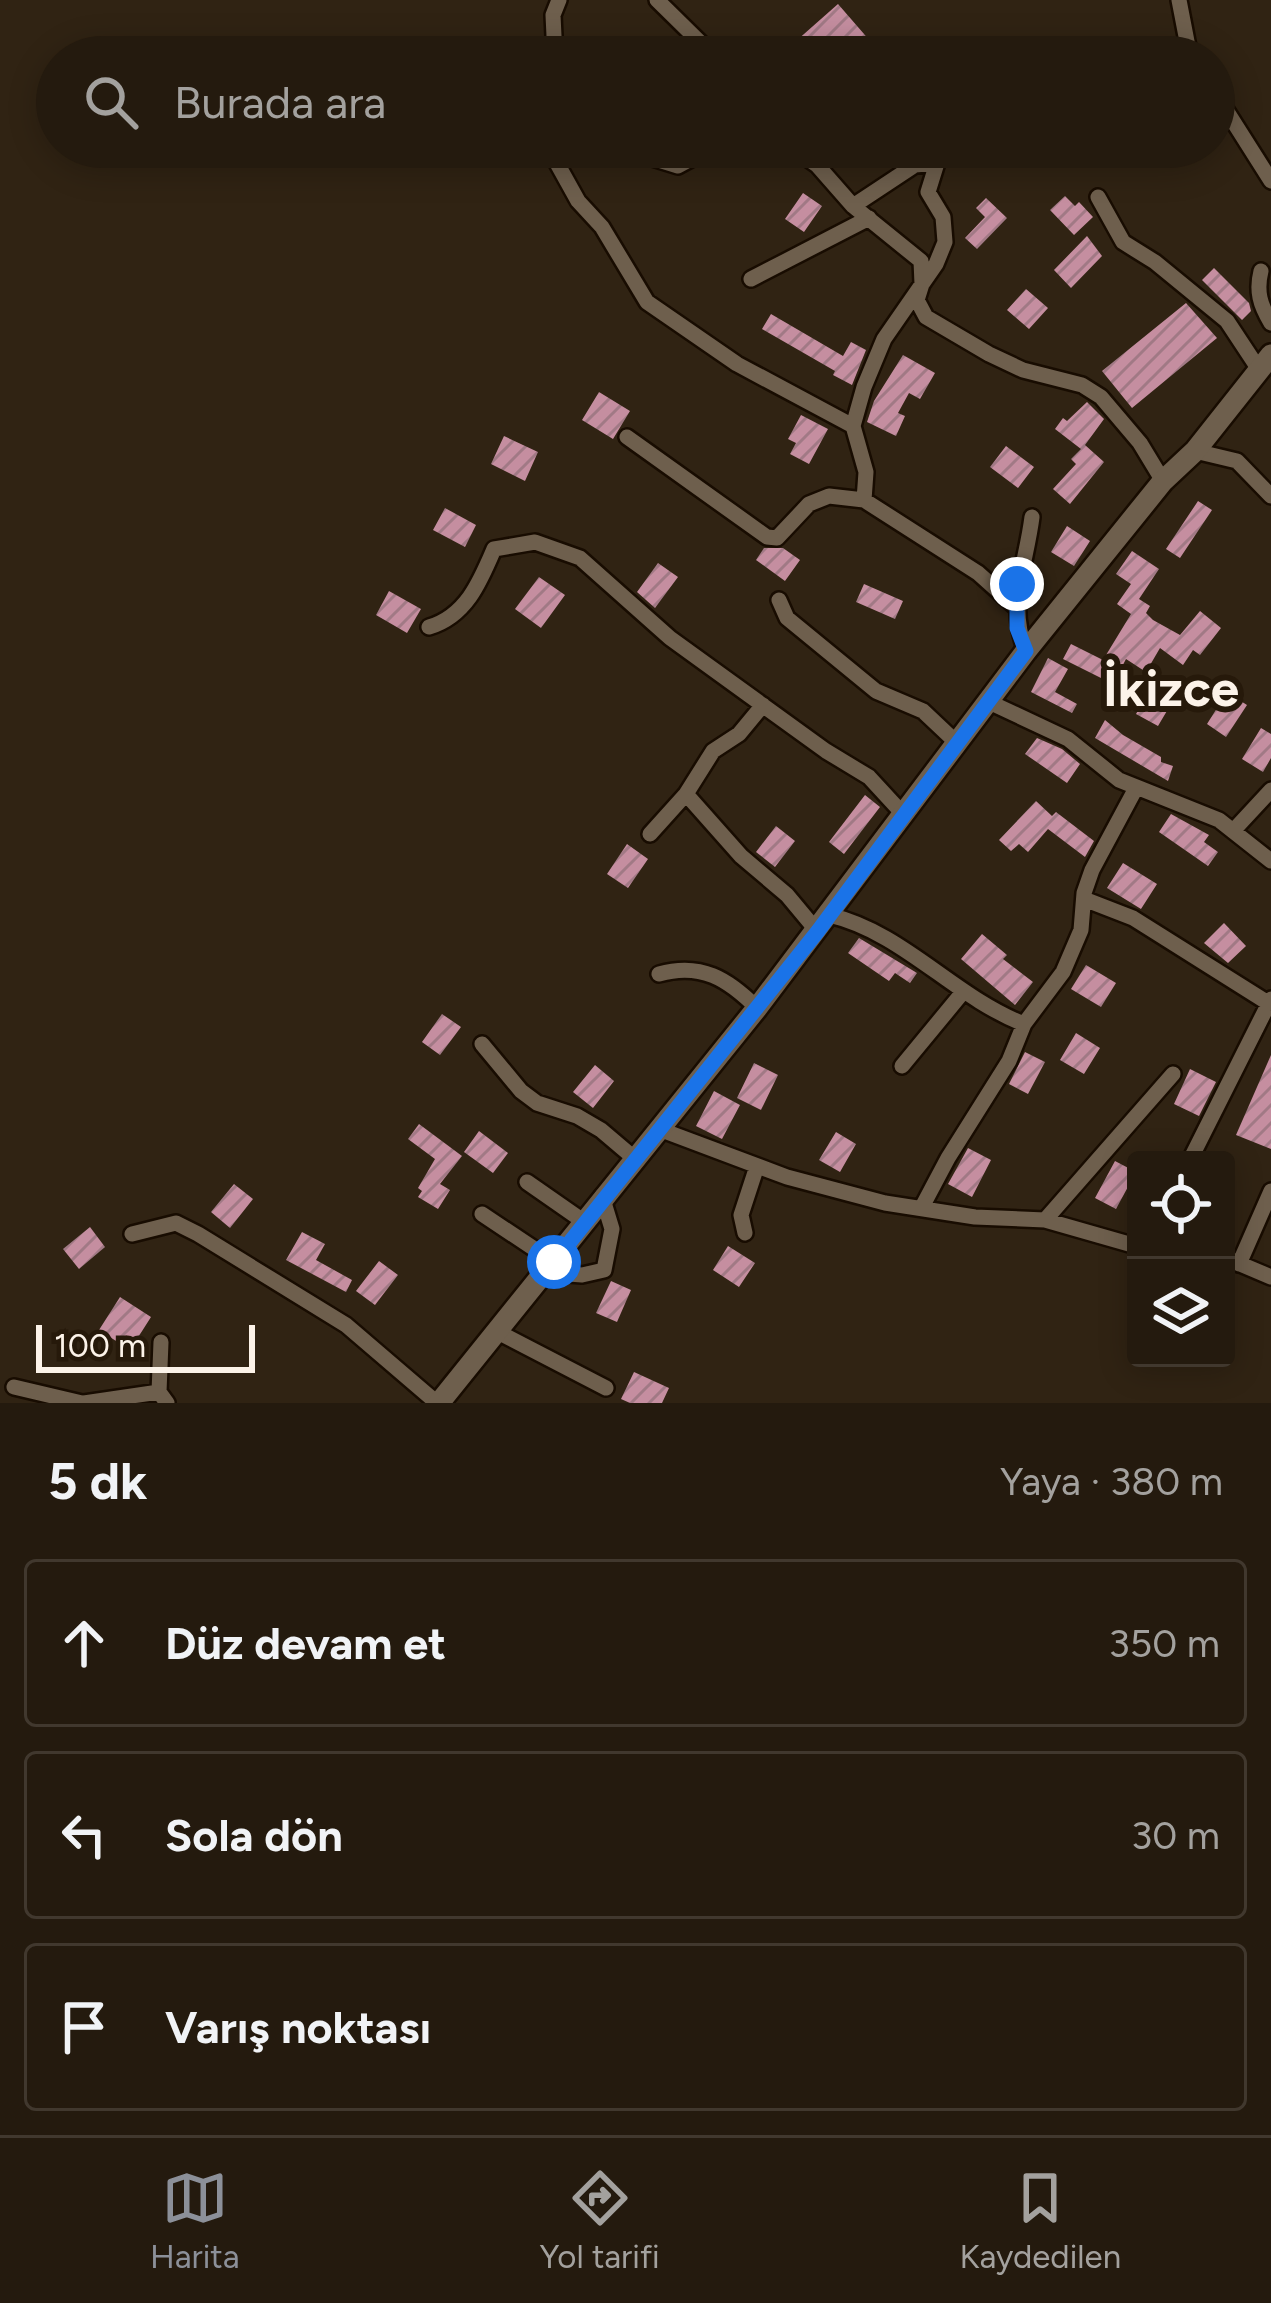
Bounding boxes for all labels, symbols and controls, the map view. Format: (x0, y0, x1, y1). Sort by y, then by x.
search box (36, 36, 1235, 168)
icon: search (78, 69, 144, 135)
text: Burada ara (174, 75, 386, 129)
route end (990, 557, 1044, 611)
district label: İkizce (1103, 658, 1239, 719)
map controls (1127, 1151, 1235, 1367)
button: locate (1127, 1151, 1235, 1259)
route start (527, 1235, 581, 1289)
button: layers (1127, 1259, 1235, 1367)
scale bar (36, 1319, 255, 1372)
text: 100 m (54, 1326, 146, 1365)
text: 5 dk (48, 1451, 148, 1512)
text: Yaya · 380 m (1000, 1458, 1223, 1505)
icon: ahead (51, 1610, 117, 1676)
text: Düz devam et (165, 1616, 446, 1670)
text: 350 m (1109, 1620, 1220, 1667)
icon: left (51, 1802, 117, 1868)
text: Sola dön (165, 1808, 343, 1862)
text: 30 m (1131, 1812, 1220, 1859)
icon: arrive (51, 1994, 117, 2060)
text: Varış noktası (165, 2000, 431, 2054)
tab: Harita (150, 2165, 240, 2276)
tab: Yol tarifi (539, 2165, 660, 2276)
tab: Kaydedilen (960, 2165, 1121, 2276)

